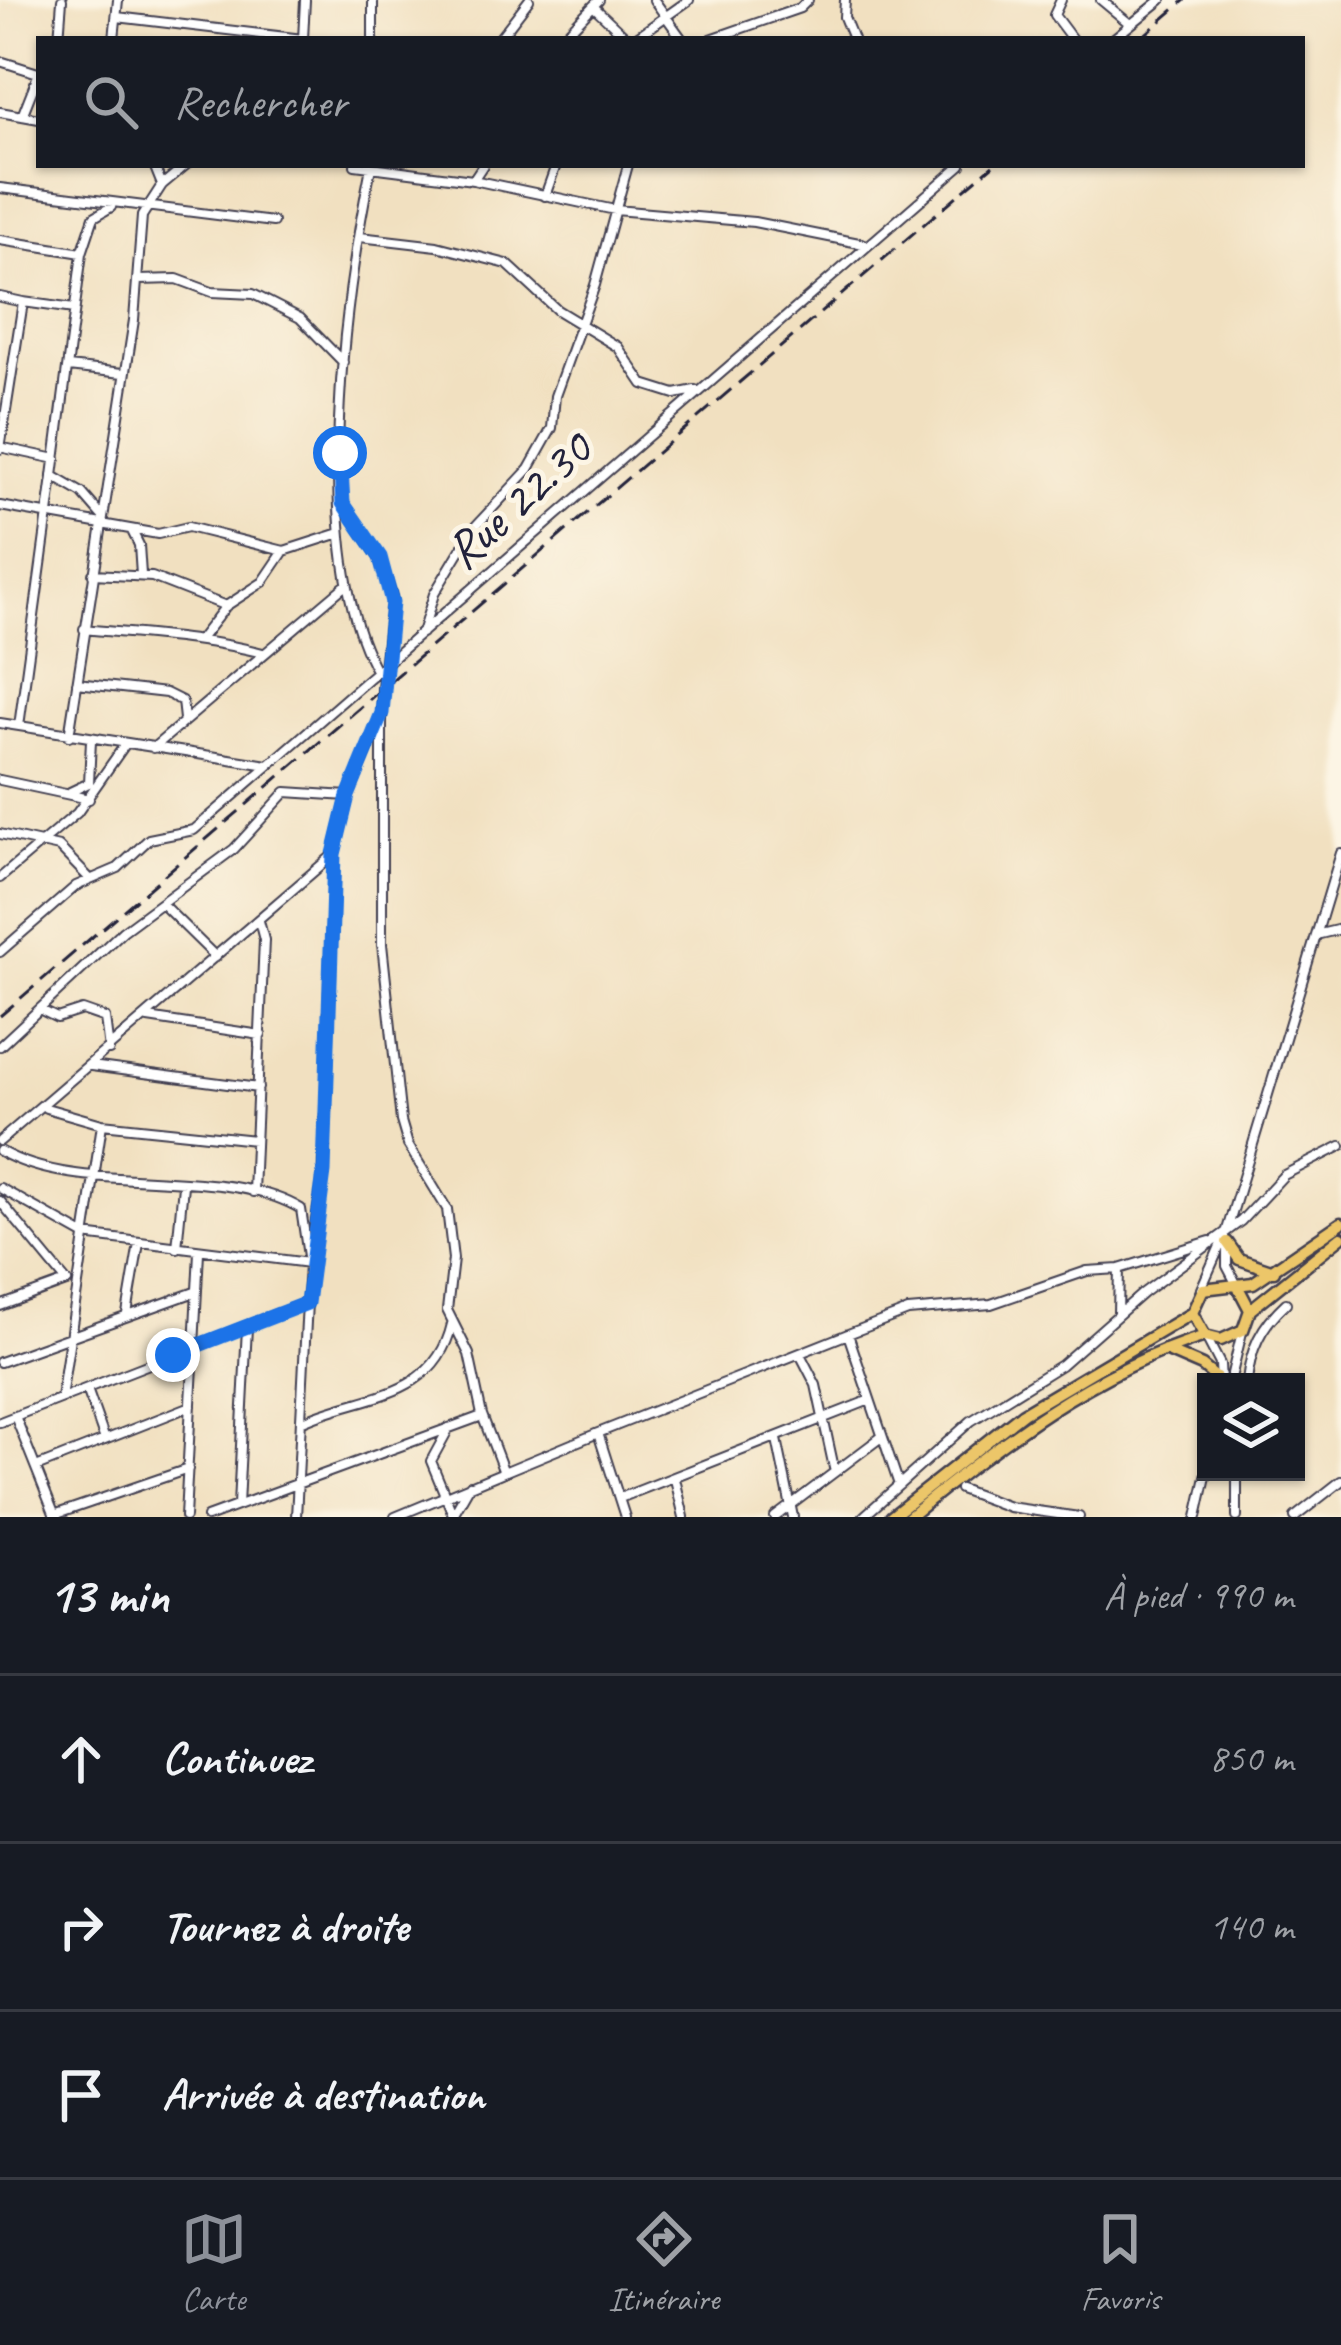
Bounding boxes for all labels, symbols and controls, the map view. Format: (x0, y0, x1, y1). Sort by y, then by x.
search box (36, 36, 1305, 168)
icon: search (78, 69, 144, 135)
text: Rechercher (174, 74, 347, 131)
street label: Rue 22.30 (431, 415, 607, 583)
route start (313, 426, 367, 480)
route end (146, 1328, 200, 1382)
map controls (1197, 1373, 1305, 1481)
button: layers (1197, 1373, 1305, 1481)
text: 13 min (48, 1563, 169, 1627)
text: À pied · 990 m (1104, 1571, 1293, 1620)
icon: ahead (48, 1726, 114, 1792)
text: Continuez (162, 1730, 311, 1787)
text: 850 m (1209, 1734, 1293, 1783)
icon: right (48, 1894, 114, 1960)
text: Tournez à droite (162, 1898, 408, 1955)
text: 140 m (1209, 1902, 1293, 1951)
icon: arrive (48, 2062, 114, 2128)
text: Arrivée à destination (162, 2066, 485, 2123)
tab: Carte (181, 2206, 247, 2320)
tab: Itinéraire (608, 2206, 719, 2320)
tab: Favoris (1081, 2206, 1160, 2320)

